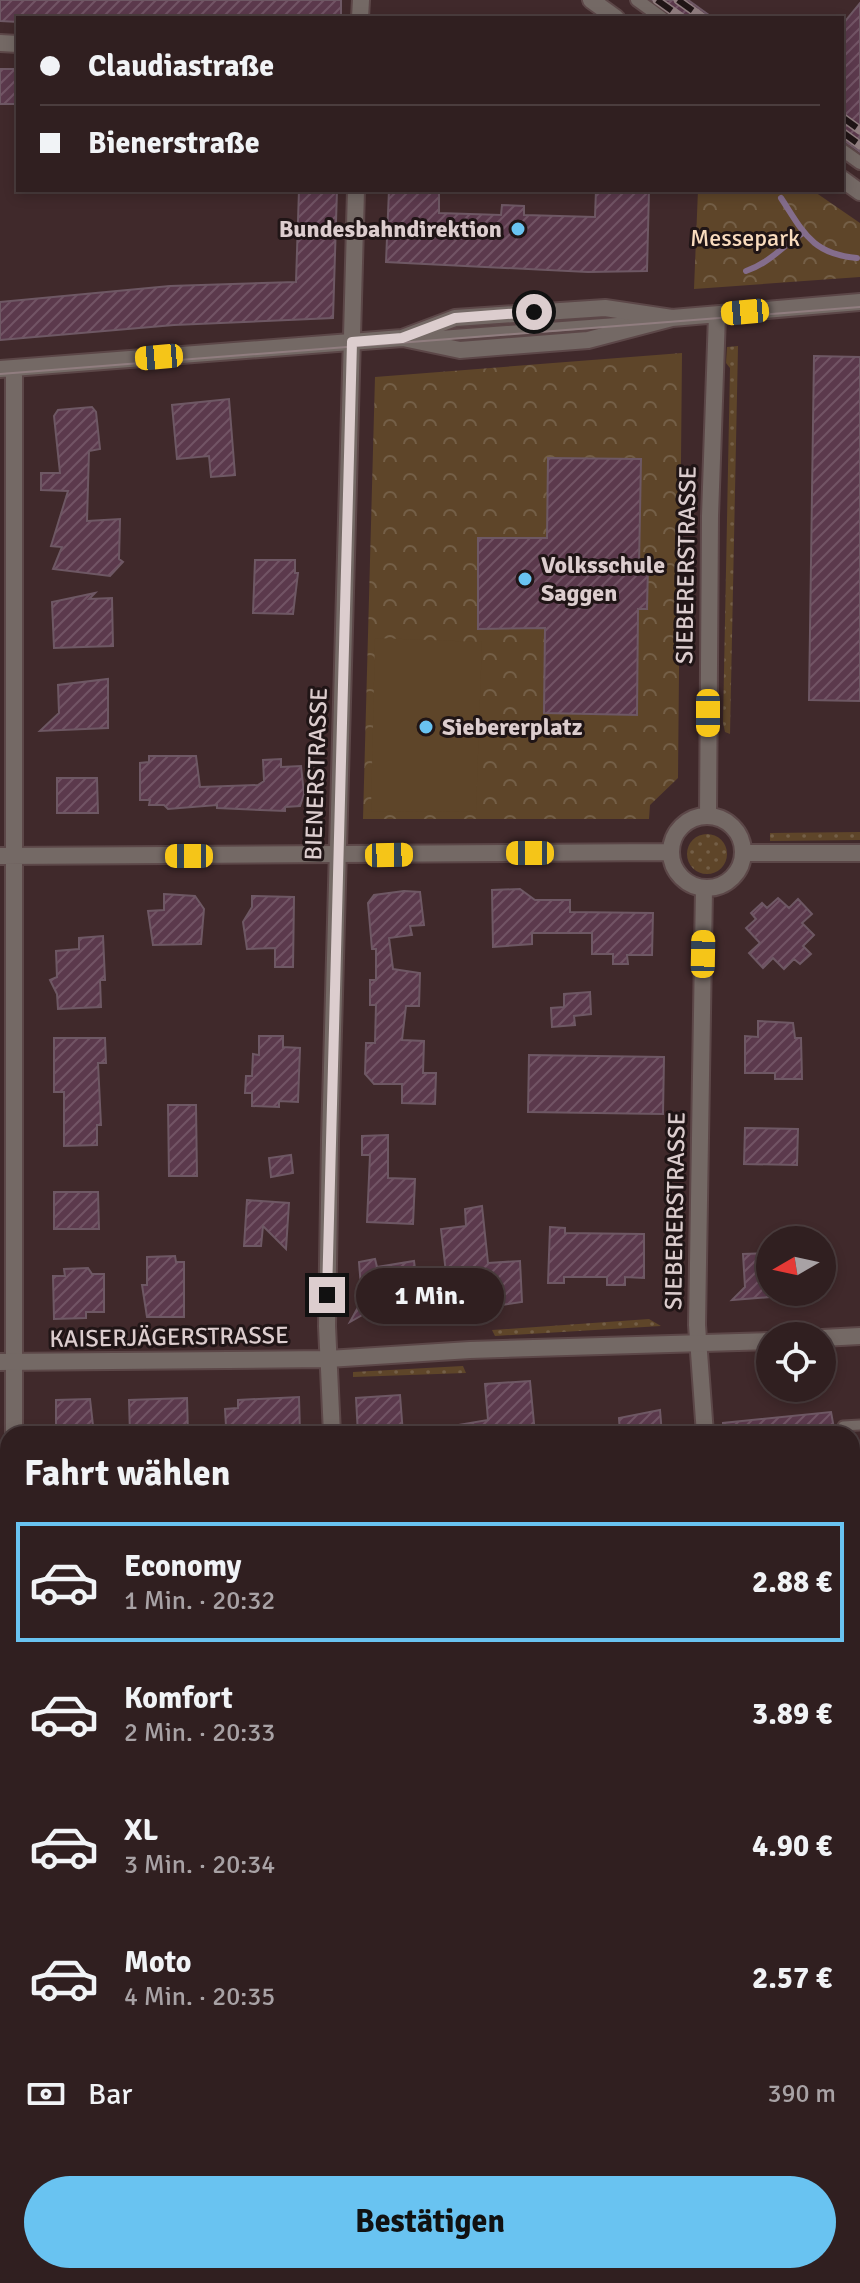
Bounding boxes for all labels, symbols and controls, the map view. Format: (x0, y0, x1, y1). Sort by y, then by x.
text: Claudiastraße (88, 48, 274, 85)
text: Bienerstraße (88, 125, 260, 162)
place label: Bundesbahndirektion (279, 214, 502, 244)
marker: Bundesbahndirektion (509, 220, 527, 238)
park label: Messepark (690, 223, 800, 253)
route start (516, 294, 552, 330)
car (720, 298, 770, 326)
car (134, 343, 184, 371)
street label: SIEBERERSTRASSE (669, 466, 703, 664)
place label: Volksschule Saggen (541, 550, 665, 608)
marker: Volksschule Saggen (516, 570, 534, 588)
street label: BIENERSTRASSE (298, 687, 334, 861)
car (696, 689, 720, 737)
place label: Siebererplatz (442, 712, 583, 742)
marker: Siebererplatz (417, 718, 435, 736)
car (506, 841, 554, 865)
car (365, 843, 413, 867)
car (165, 844, 213, 868)
car (691, 930, 715, 978)
street label: SIEBERERSTRASSE (658, 1112, 692, 1310)
north arrow (756, 1226, 836, 1306)
map controls (756, 1226, 836, 1402)
callout: 1 Min. (355, 1267, 503, 1323)
route end (309, 1277, 345, 1313)
text: 1 Min. (395, 1280, 465, 1312)
street label: KAISERJÄGERSTRASSE (49, 1320, 289, 1354)
button: locate (756, 1322, 836, 1402)
text: Fahrt wählen (24, 1451, 230, 1496)
icon: car (28, 1546, 100, 1618)
text: Economy (124, 1548, 241, 1585)
text: 2.88 € (752, 1564, 832, 1601)
text: 1 Min. · 20:32 (124, 1585, 275, 1617)
icon: car (28, 1678, 100, 1750)
text: Komfort (124, 1680, 233, 1717)
text: 3.89 € (752, 1696, 832, 1733)
text: 2 Min. · 20:33 (124, 1717, 275, 1749)
icon: car (28, 1810, 100, 1882)
text: XL (124, 1812, 158, 1849)
text: 4.90 € (752, 1828, 832, 1865)
text: 3 Min. · 20:34 (124, 1849, 275, 1881)
icon: car (28, 1942, 100, 2014)
text: Moto (124, 1944, 191, 1981)
text: 2.57 € (752, 1960, 832, 1997)
text: 4 Min. · 20:35 (124, 1981, 275, 2013)
icon: cash (24, 2072, 68, 2116)
text: Bar (88, 2076, 132, 2113)
text: 390 m (767, 2078, 836, 2110)
button: Bestätigen (24, 2176, 836, 2268)

